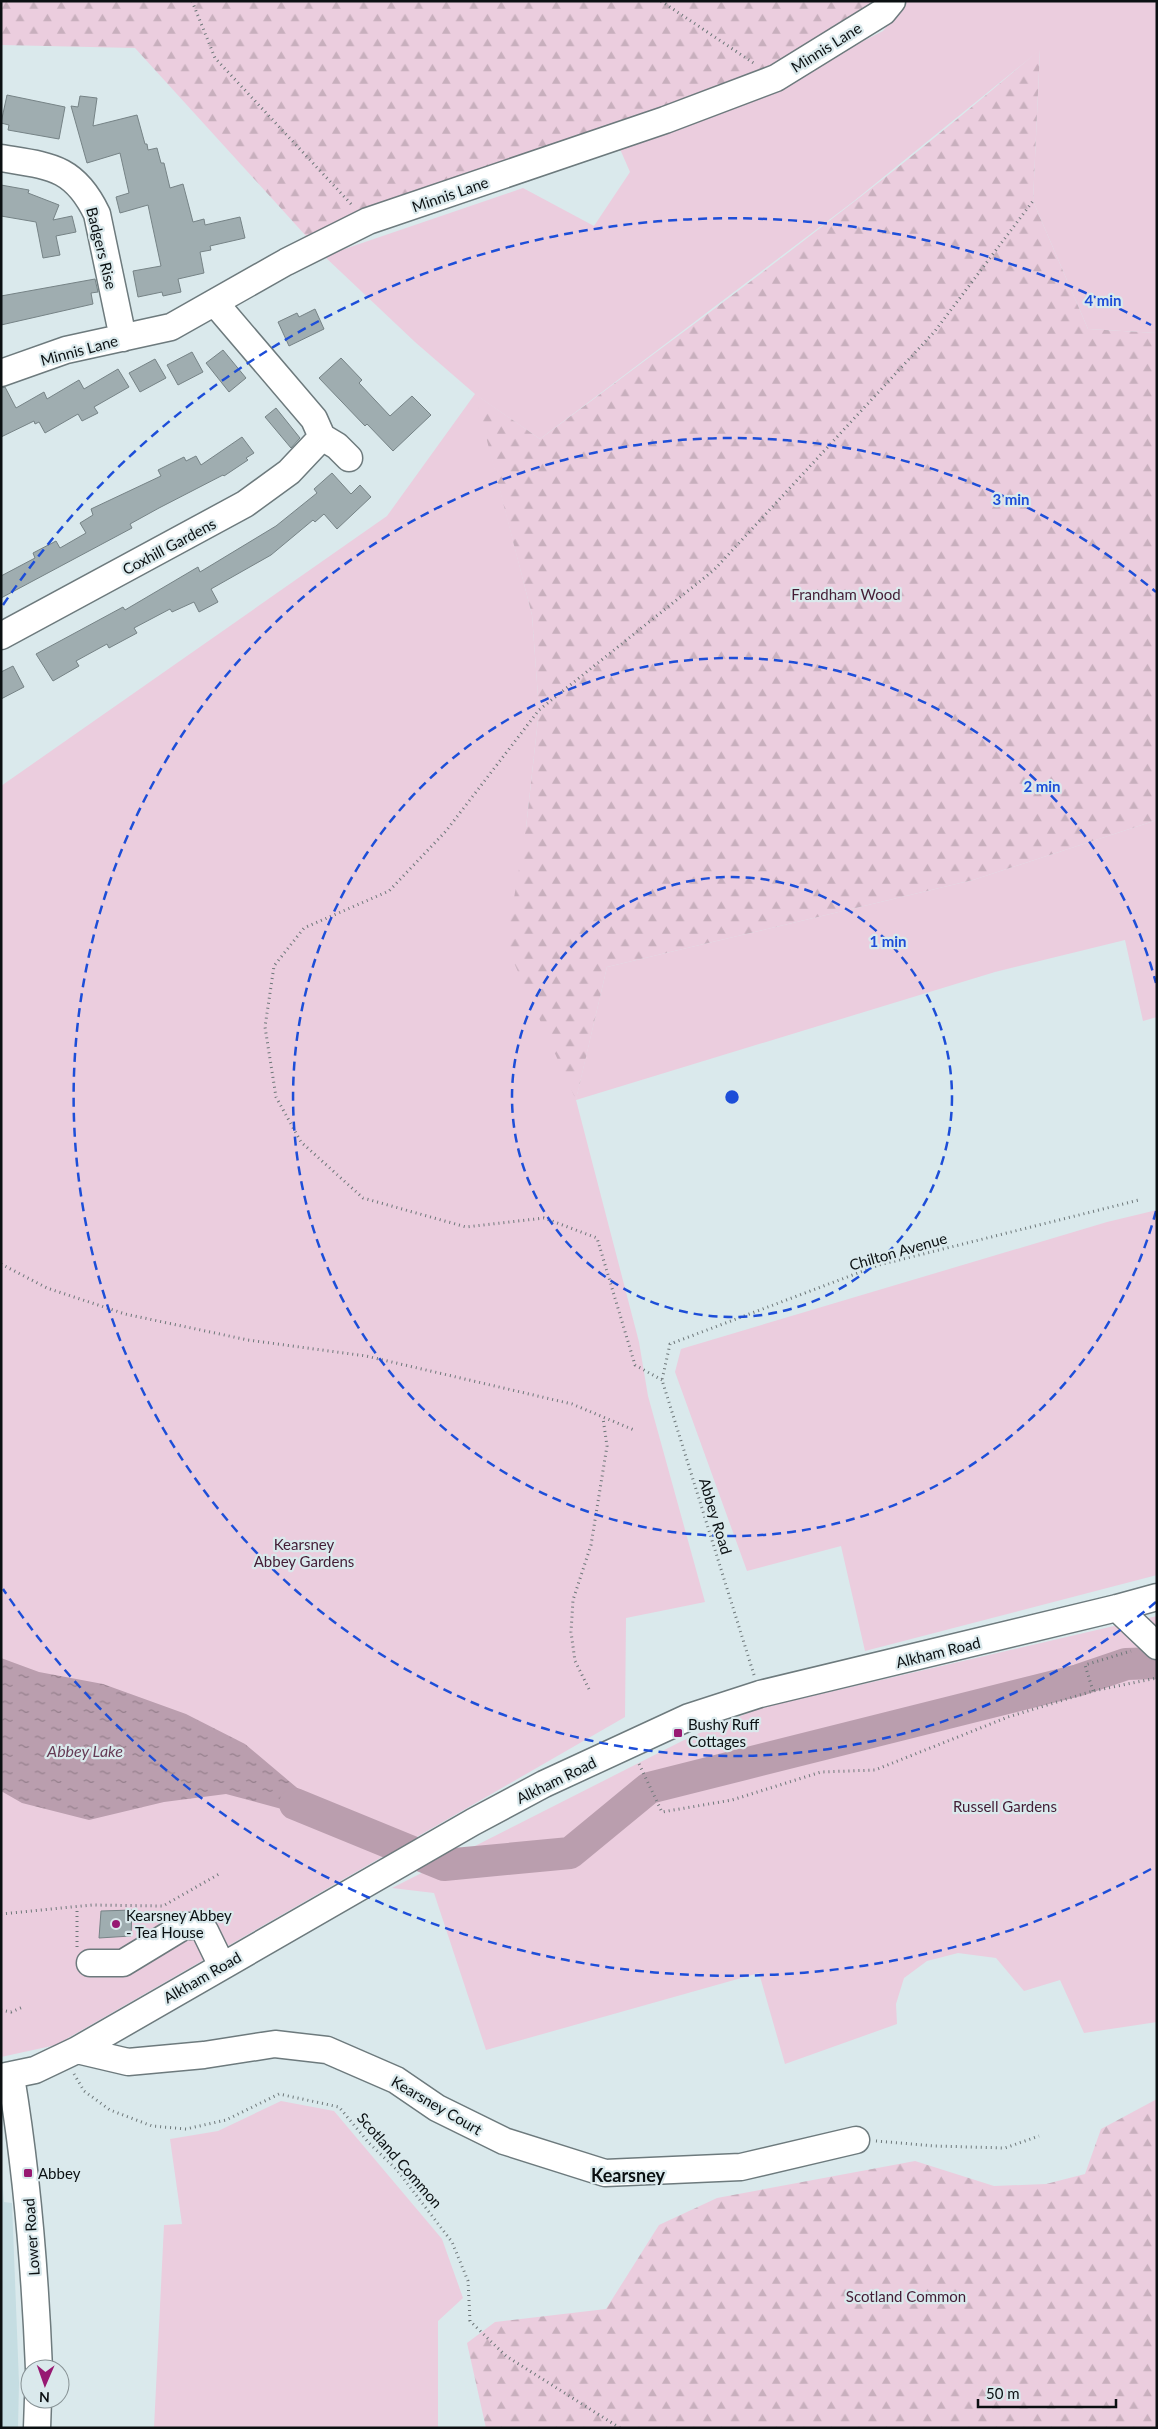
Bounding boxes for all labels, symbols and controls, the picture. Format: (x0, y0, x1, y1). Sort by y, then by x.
street label: Minnis Lane (788, 18, 865, 76)
street label: Minnis Lane (409, 173, 491, 215)
street label: Badgers Rise (83, 205, 121, 291)
text: 4 min (1084, 291, 1122, 309)
street label: Minnis Lane (38, 331, 120, 369)
text: 3 min (992, 490, 1030, 508)
street label: Coxhill Gardens (119, 514, 219, 578)
park label: Frandham Wood (791, 585, 901, 603)
text: 2 min (1023, 777, 1061, 795)
text: 1 min (869, 932, 907, 950)
centre of rings (723, 1088, 741, 1106)
street label: Chilton Avenue (847, 1228, 949, 1274)
street label: Abbey Road (696, 1476, 736, 1556)
park label: Kearsney Abbey Gardens (254, 1535, 354, 1570)
street label: Alkham Road (894, 1633, 982, 1671)
place label: Bushy Ruff Cottages (688, 1715, 759, 1750)
marker: Bushy Ruff Cottages (672, 1727, 684, 1739)
water label: Abbey Lake (46, 1741, 123, 1760)
street label: Alkham Road (513, 1753, 599, 1807)
park label: Russell Gardens (953, 1797, 1057, 1815)
place label: Kearsney Abbey - Tea House (126, 1906, 232, 1941)
marker: Kearsney Abbey - Tea House (110, 1918, 122, 1930)
street label: Alkham Road (160, 1948, 244, 2006)
street label: Kearsney Court (389, 2072, 486, 2138)
street label: Scotland Common (354, 2109, 446, 2211)
place label: Abbey (38, 2164, 81, 2182)
district label: Kearsney (591, 2164, 666, 2186)
marker: Abbey (22, 2167, 34, 2179)
street label: Lower Road (19, 2198, 43, 2276)
park label: Scotland Common (846, 2287, 966, 2305)
north arrow (20, 2359, 70, 2409)
scale bar (978, 2376, 1116, 2408)
text: 50 m (986, 2384, 1020, 2402)
text: N (39, 2389, 50, 2406)

